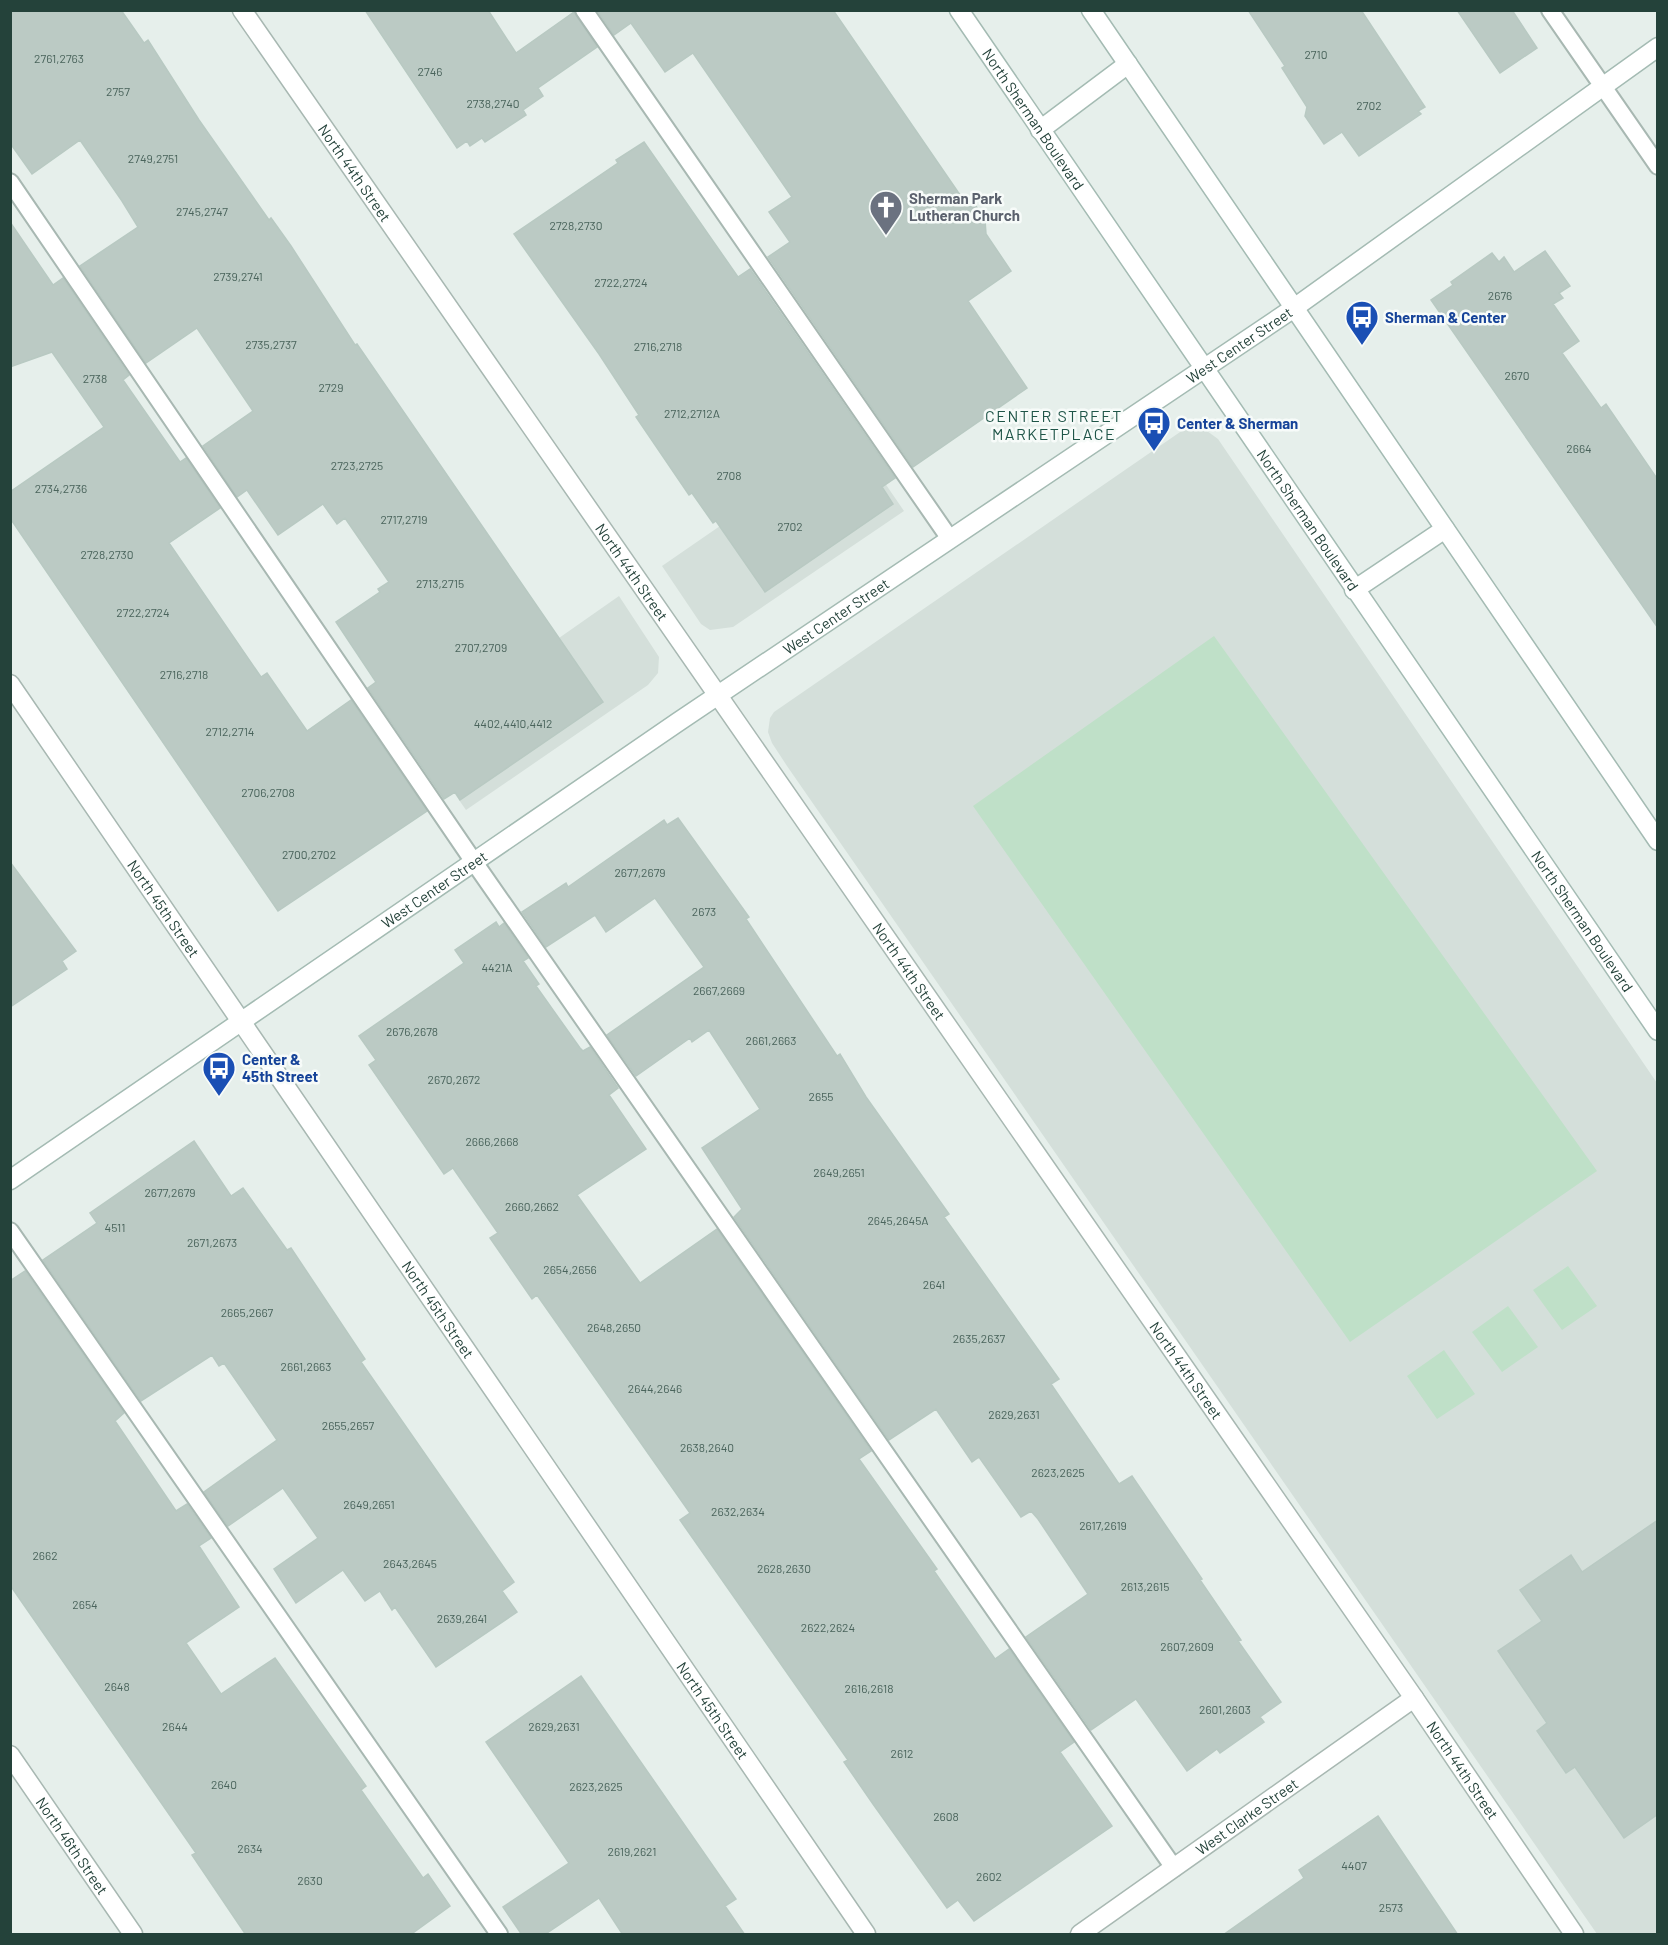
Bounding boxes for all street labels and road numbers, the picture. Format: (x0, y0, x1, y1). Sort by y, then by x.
street label: North Sherman Boulevard (979, 45, 1088, 193)
street label: North 44th Street (315, 120, 395, 225)
street label: West Center Street (1183, 303, 1296, 387)
street label: North Sherman Boulevard (1253, 446, 1363, 594)
street label: North 44th Street (592, 520, 672, 624)
street label: West Center Street (779, 574, 892, 658)
street label: West Center Street (378, 847, 490, 932)
street label: North Sherman Boulevard (1528, 847, 1637, 995)
street label: North 45th Street (124, 856, 203, 961)
street label: North 44th Street (869, 919, 949, 1023)
street label: North 45th Street (399, 1257, 478, 1362)
street label: North 44th Street (1146, 1318, 1227, 1423)
street label: North 45th Street (673, 1658, 753, 1763)
street label: North 44th Street (1423, 1718, 1502, 1823)
street label: West Clarke Street (1192, 1774, 1301, 1859)
street label: North 46th Street (33, 1794, 112, 1898)

